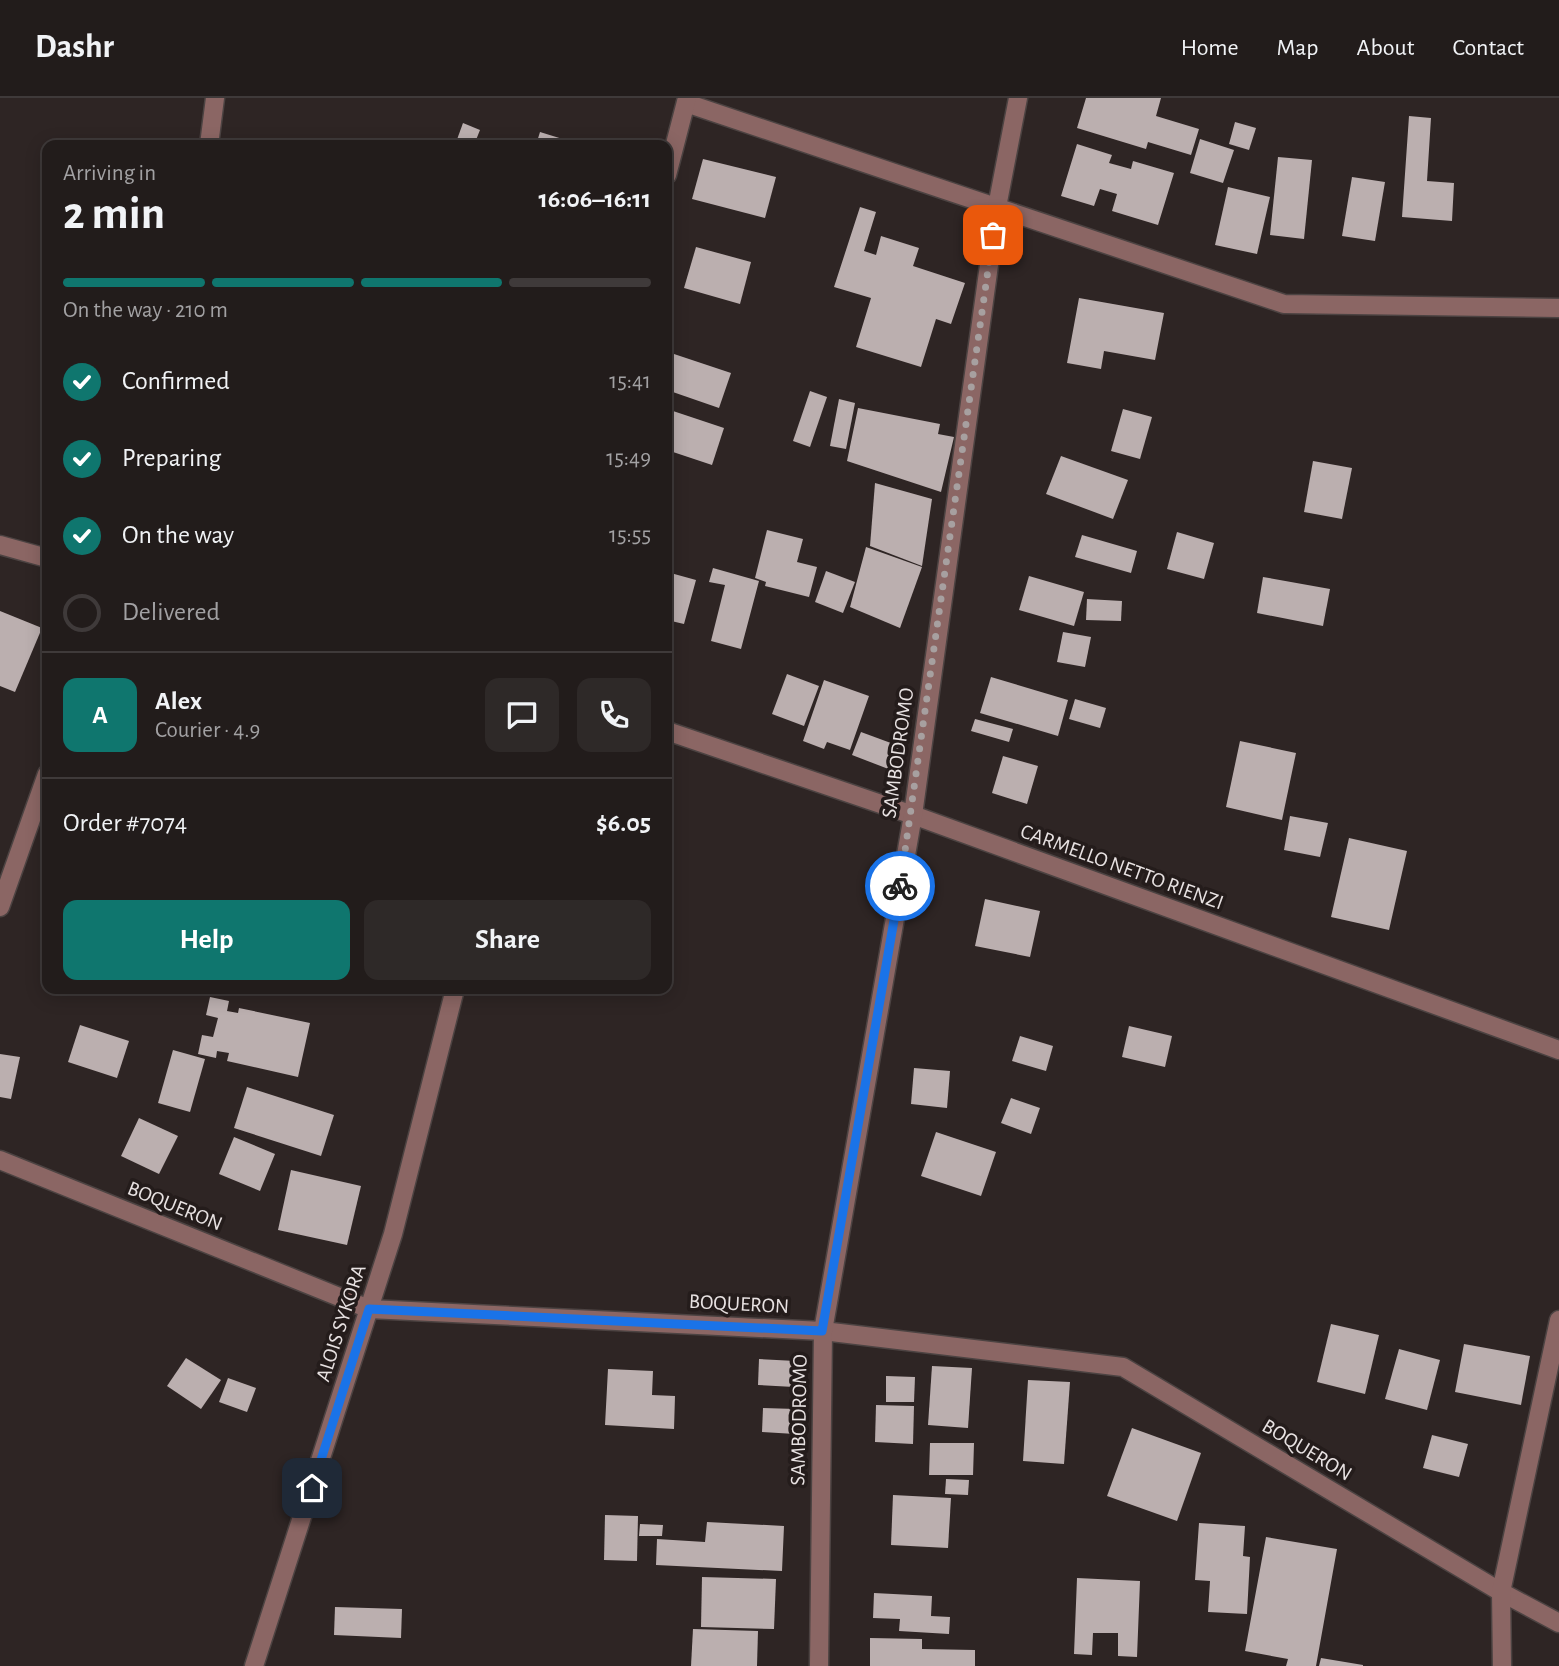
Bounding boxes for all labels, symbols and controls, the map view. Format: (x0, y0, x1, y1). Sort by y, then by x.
text: Dashr (35, 31, 114, 64)
text: Home (1181, 36, 1239, 60)
text: Map (1277, 36, 1319, 60)
text: About (1357, 36, 1414, 60)
text: Contact (1452, 36, 1524, 60)
text: Arriving in (63, 162, 156, 185)
text: 16:06–16:11 (538, 186, 651, 212)
text: 2 min (63, 191, 165, 237)
pin (963, 205, 1023, 265)
icon: bag (974, 216, 1012, 254)
text: On the way · 210 m (63, 299, 228, 322)
icon: check (63, 363, 101, 401)
text: Confirmed (122, 368, 230, 394)
text: 15:41 (609, 370, 651, 393)
icon: check (63, 440, 101, 478)
text: Preparing (122, 445, 221, 471)
text: 15:49 (606, 447, 651, 470)
icon: check (63, 517, 101, 555)
text: On the way (122, 522, 234, 548)
text: 15:55 (609, 524, 651, 547)
text: Delivered (122, 599, 220, 625)
button: chat (485, 678, 559, 752)
button: phone (577, 678, 651, 752)
street label: SAMBODROMO (878, 686, 918, 820)
text: Alex (155, 688, 202, 714)
text: A (92, 702, 108, 728)
text: Courier · 4.9 (155, 719, 260, 742)
text: Order #7074 (63, 810, 187, 836)
text: $6.05 (596, 810, 651, 836)
street label: CARMELLO NETTO RIENZI (1018, 820, 1226, 914)
courier (865, 851, 935, 921)
icon: bike (881, 867, 919, 905)
button: Help (63, 900, 350, 980)
button: Share (364, 900, 651, 980)
street label: BOQUERON (125, 1177, 225, 1235)
street label: ALOIS SYKORA (312, 1262, 370, 1384)
street label: BOQUERON (688, 1291, 790, 1317)
street label: SAMBODROMO (787, 1354, 811, 1486)
street label: BOQUERON (1259, 1415, 1355, 1485)
pin (282, 1458, 342, 1518)
icon: home (293, 1469, 331, 1507)

